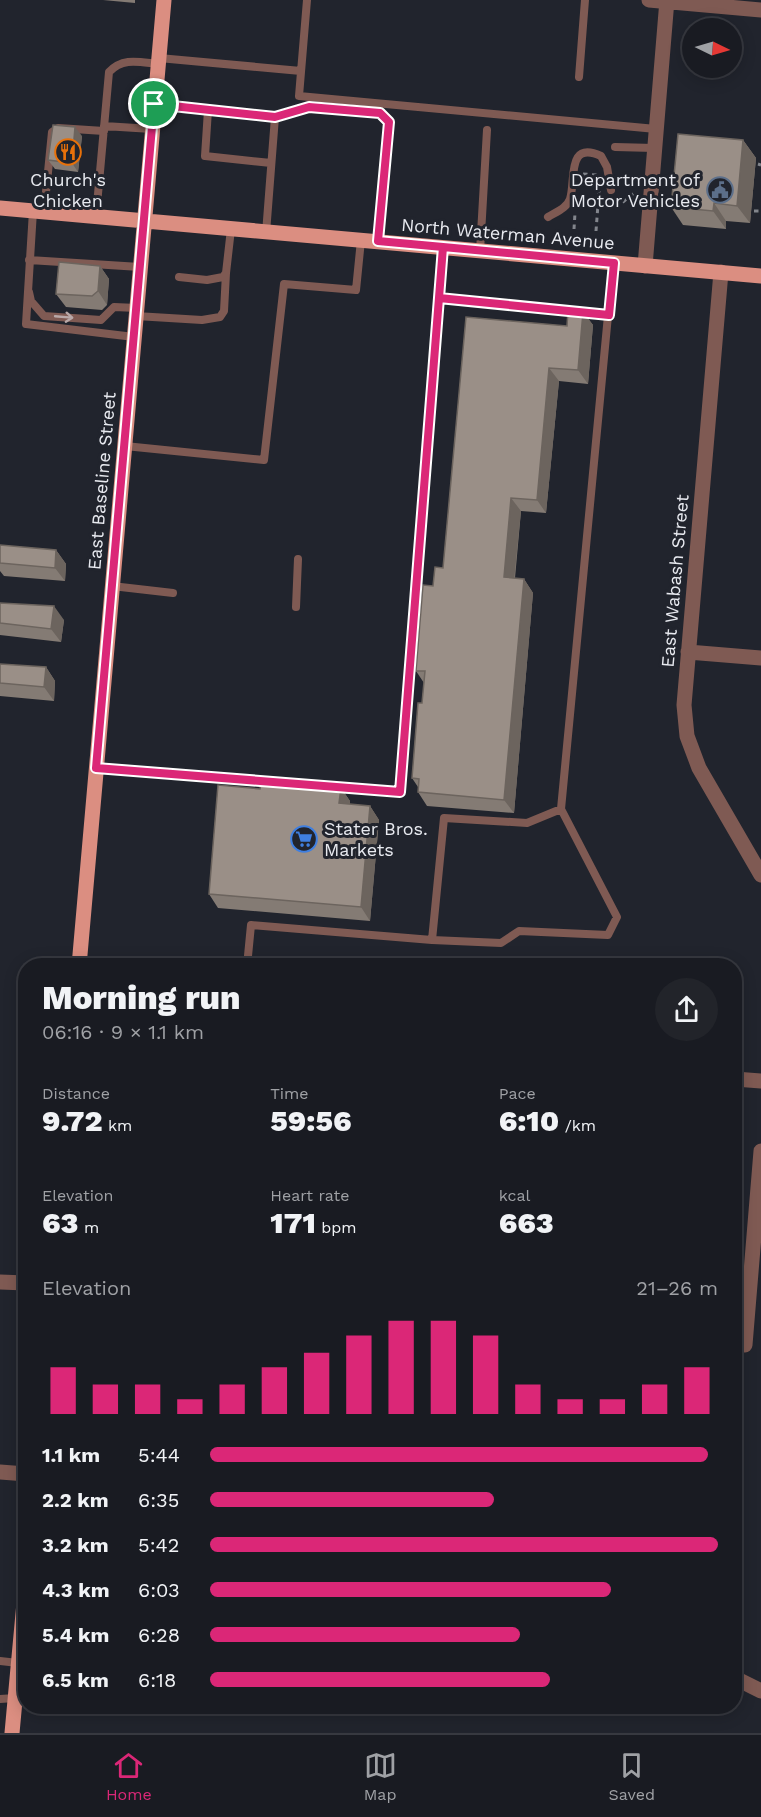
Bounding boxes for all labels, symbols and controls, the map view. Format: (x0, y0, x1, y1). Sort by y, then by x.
north arrow (682, 18, 742, 78)
map controls (682, 18, 742, 78)
pin (128, 78, 179, 129)
icon: arrive (137, 87, 170, 120)
restaurant icon: Church's Chicken (53, 137, 83, 167)
place label: Church's Chicken (30, 169, 106, 211)
place label: Department of Motor Vehicles (571, 169, 700, 211)
public building icon: Department of Motor Vehicles (705, 175, 735, 205)
street label: North Waterman Avenue (400, 214, 616, 253)
one-way arrow (54, 312, 74, 323)
street label: East Baseline Street (83, 391, 120, 571)
street label: East Wabash Street (656, 493, 693, 668)
place label: Stater Bros. Markets (324, 818, 428, 860)
supermarket icon: Stater Bros. Markets (289, 824, 319, 854)
text: Morning run (42, 978, 241, 1017)
button: share (655, 978, 718, 1041)
text: 06:16 · 9 × 1.1 km (42, 1020, 204, 1044)
text: Distance (42, 1084, 110, 1103)
text: Time (270, 1084, 308, 1103)
text: Pace (499, 1084, 536, 1103)
text: 9.72 (42, 1103, 103, 1138)
text: 59:56 (270, 1103, 351, 1138)
text: 6:10 (499, 1103, 559, 1138)
text: km (103, 1116, 132, 1135)
text: /km (559, 1116, 596, 1135)
text: Elevation (42, 1186, 113, 1205)
text: Heart rate (270, 1186, 349, 1205)
text: kcal (499, 1186, 530, 1205)
text: 63 (42, 1205, 78, 1240)
text: 171 (270, 1205, 316, 1240)
text: 663 (499, 1205, 554, 1240)
text: m (78, 1218, 99, 1237)
text: bpm (316, 1218, 357, 1237)
text: Elevation (42, 1276, 131, 1300)
text: 21–26 m (636, 1276, 718, 1300)
text: 1.1 km (42, 1443, 100, 1467)
text: 5:44 (138, 1443, 180, 1467)
text: 2.2 km (42, 1488, 109, 1512)
text: 6:35 (138, 1488, 179, 1512)
text: 3.2 km (42, 1533, 109, 1557)
text: 5:42 (138, 1533, 179, 1557)
text: 4.3 km (42, 1578, 109, 1602)
text: 6:03 (138, 1578, 180, 1602)
text: 5.4 km (42, 1623, 109, 1647)
text: 6:28 (138, 1623, 180, 1647)
text: 6.5 km (42, 1668, 109, 1692)
text: 6:18 (138, 1668, 176, 1692)
tab: Home (106, 1749, 152, 1804)
tab: Map (364, 1749, 397, 1804)
tab: Saved (609, 1749, 655, 1804)

